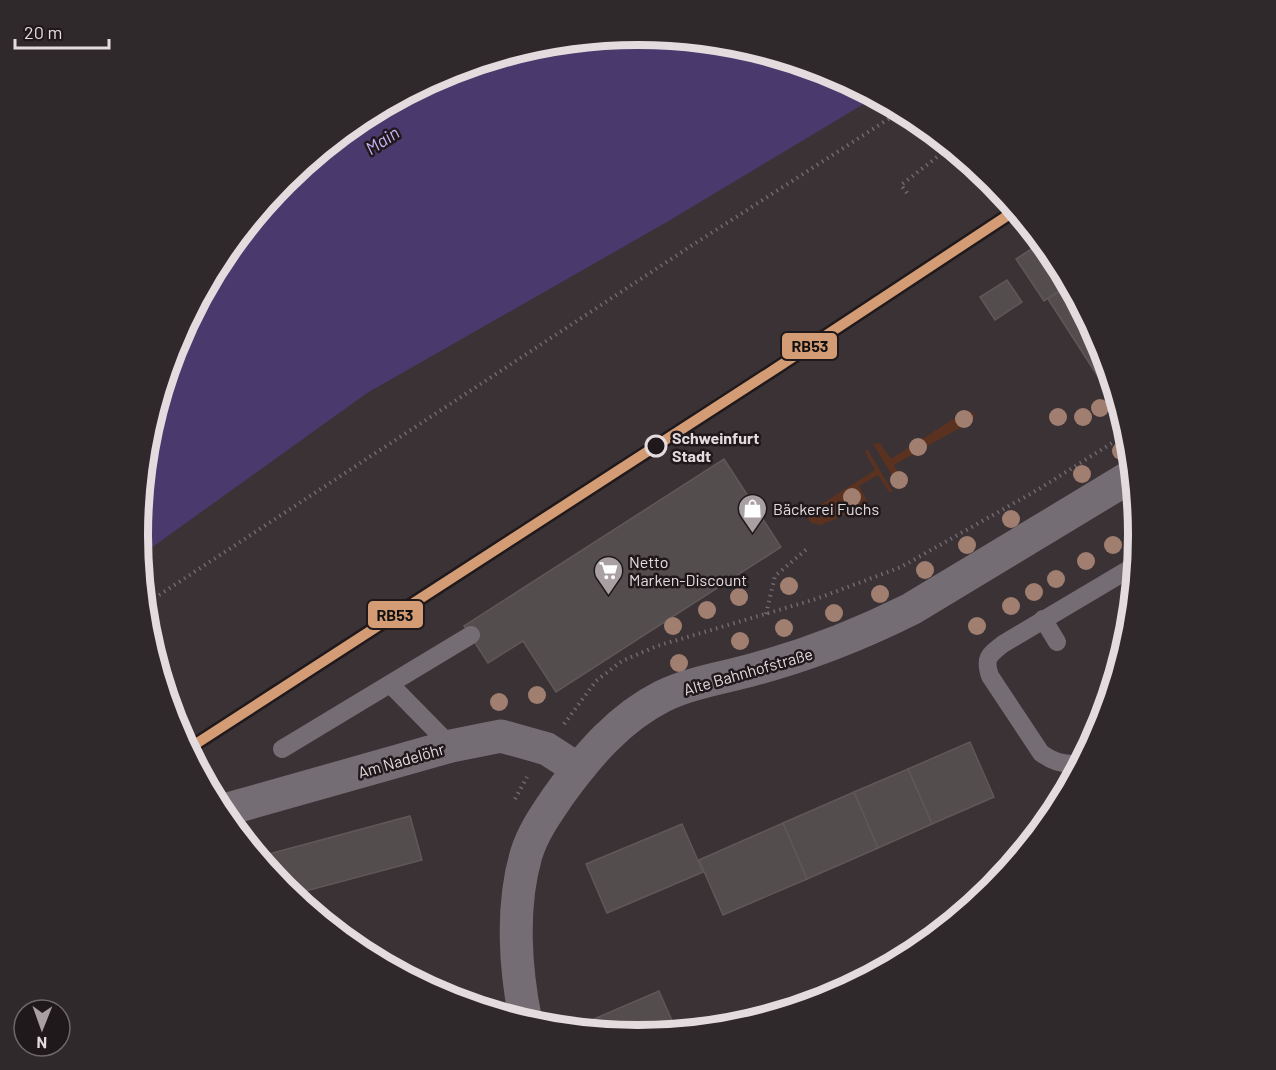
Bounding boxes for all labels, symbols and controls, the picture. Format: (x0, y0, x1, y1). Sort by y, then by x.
scale bar (15, 12, 110, 50)
text: 20 m (24, 21, 62, 43)
water label: Main (361, 121, 403, 159)
line badge: RB53 (781, 332, 838, 360)
text: RB53 (791, 336, 829, 355)
place label: Schweinfurt Stadt (672, 428, 759, 465)
marker: Schweinfurt Stadt (645, 435, 667, 457)
shop icon: Bäckerei Fuchs (736, 492, 768, 534)
place label: Bäckerei Fuchs (773, 499, 879, 518)
place label: Netto Marken-Discount (629, 552, 747, 589)
supermarket icon: Netto Marken-Discount (592, 554, 624, 596)
line badge: RB53 (367, 600, 424, 629)
text: RB53 (376, 605, 414, 624)
street label: Alte Bahnhofstraße (681, 643, 815, 699)
street label: Am Nadelöhr (356, 739, 447, 781)
north arrow (12, 998, 72, 1058)
text: N (36, 1034, 47, 1053)

